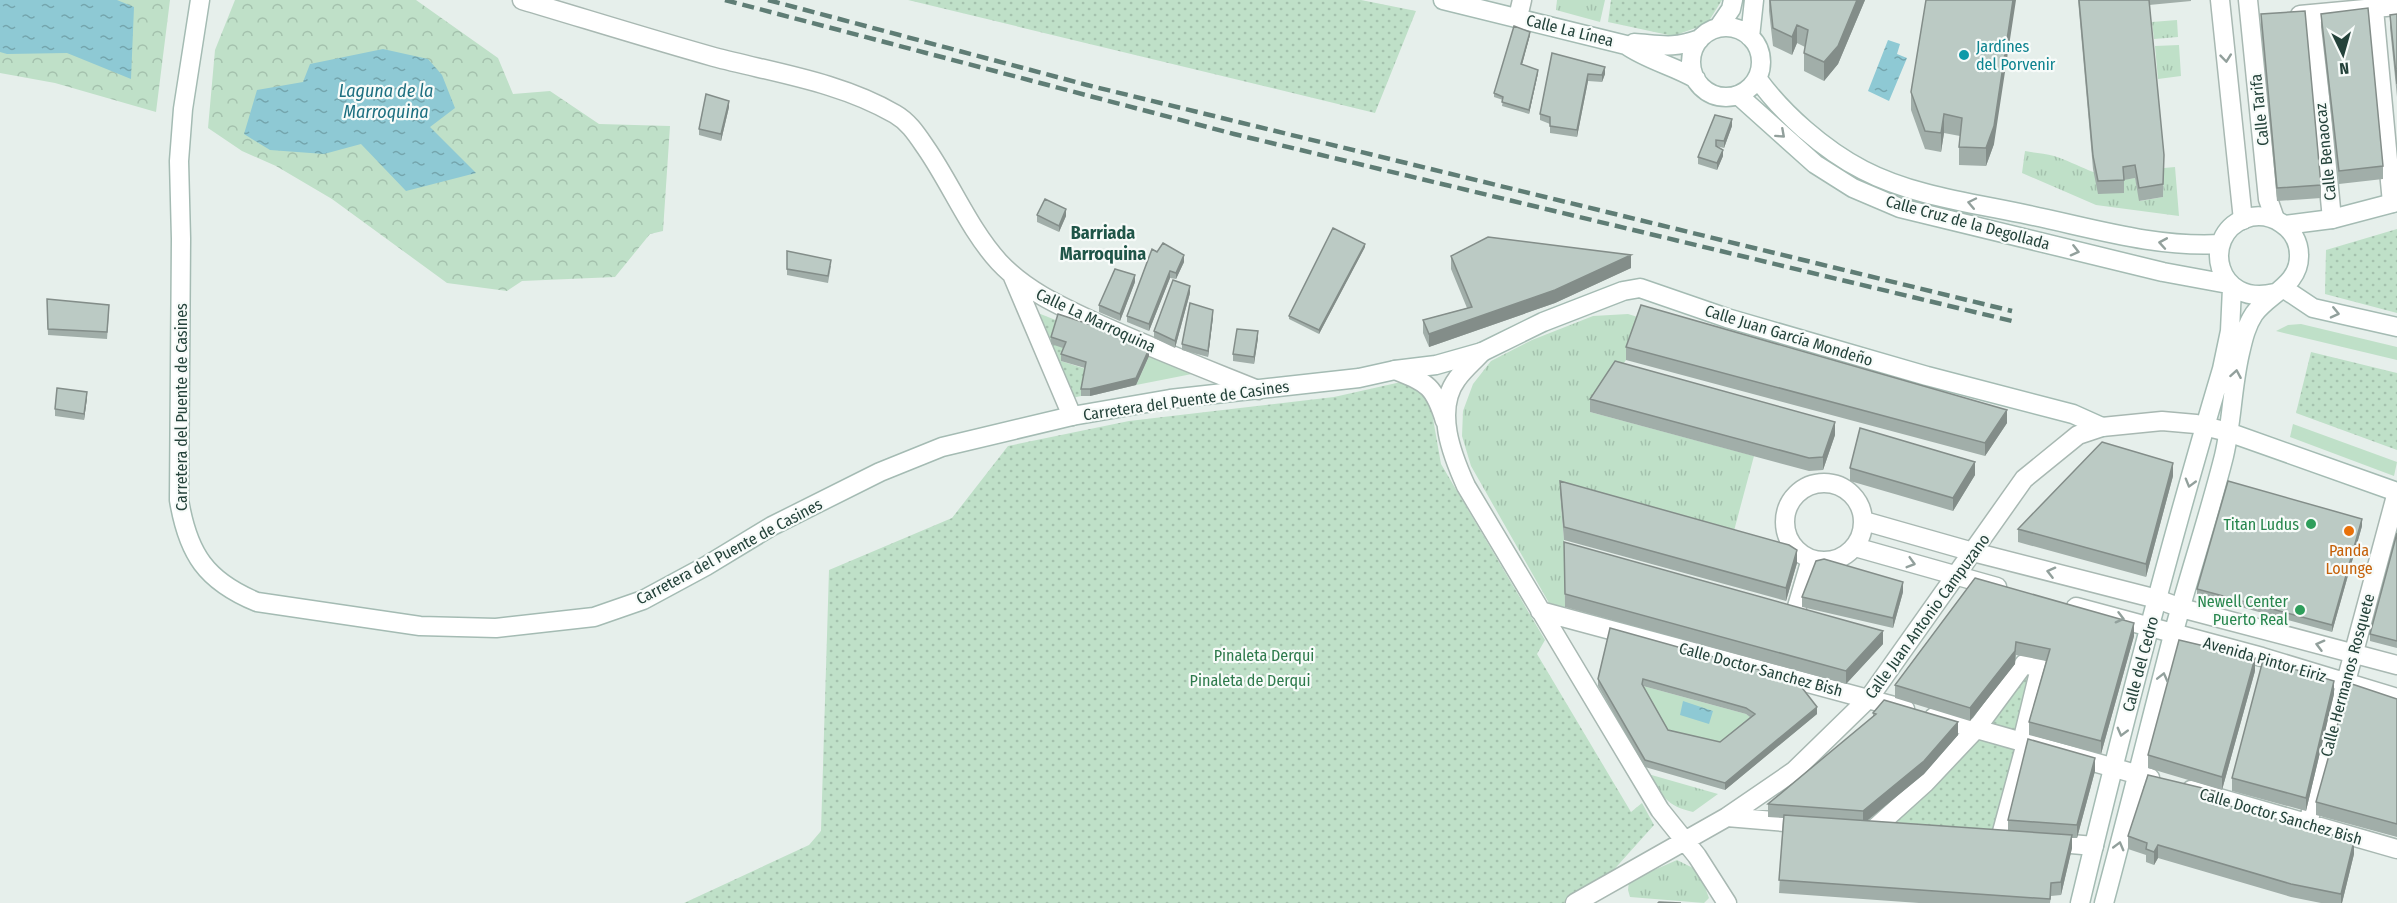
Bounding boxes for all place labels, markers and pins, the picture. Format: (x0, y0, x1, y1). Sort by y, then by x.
place label: Jardínes del Porvenir (1976, 37, 2056, 74)
marker: Jardínes del Porvenir (1957, 48, 1971, 62)
place label: Titan Ludus (2223, 515, 2299, 534)
marker: Titan Ludus (2304, 517, 2318, 531)
marker: Panda Lounge (2342, 524, 2356, 538)
place label: Panda Lounge (2325, 541, 2373, 578)
place label: Newell Center Puerto Real (2197, 592, 2288, 629)
marker: Newell Center Puerto Real (2293, 603, 2307, 617)

